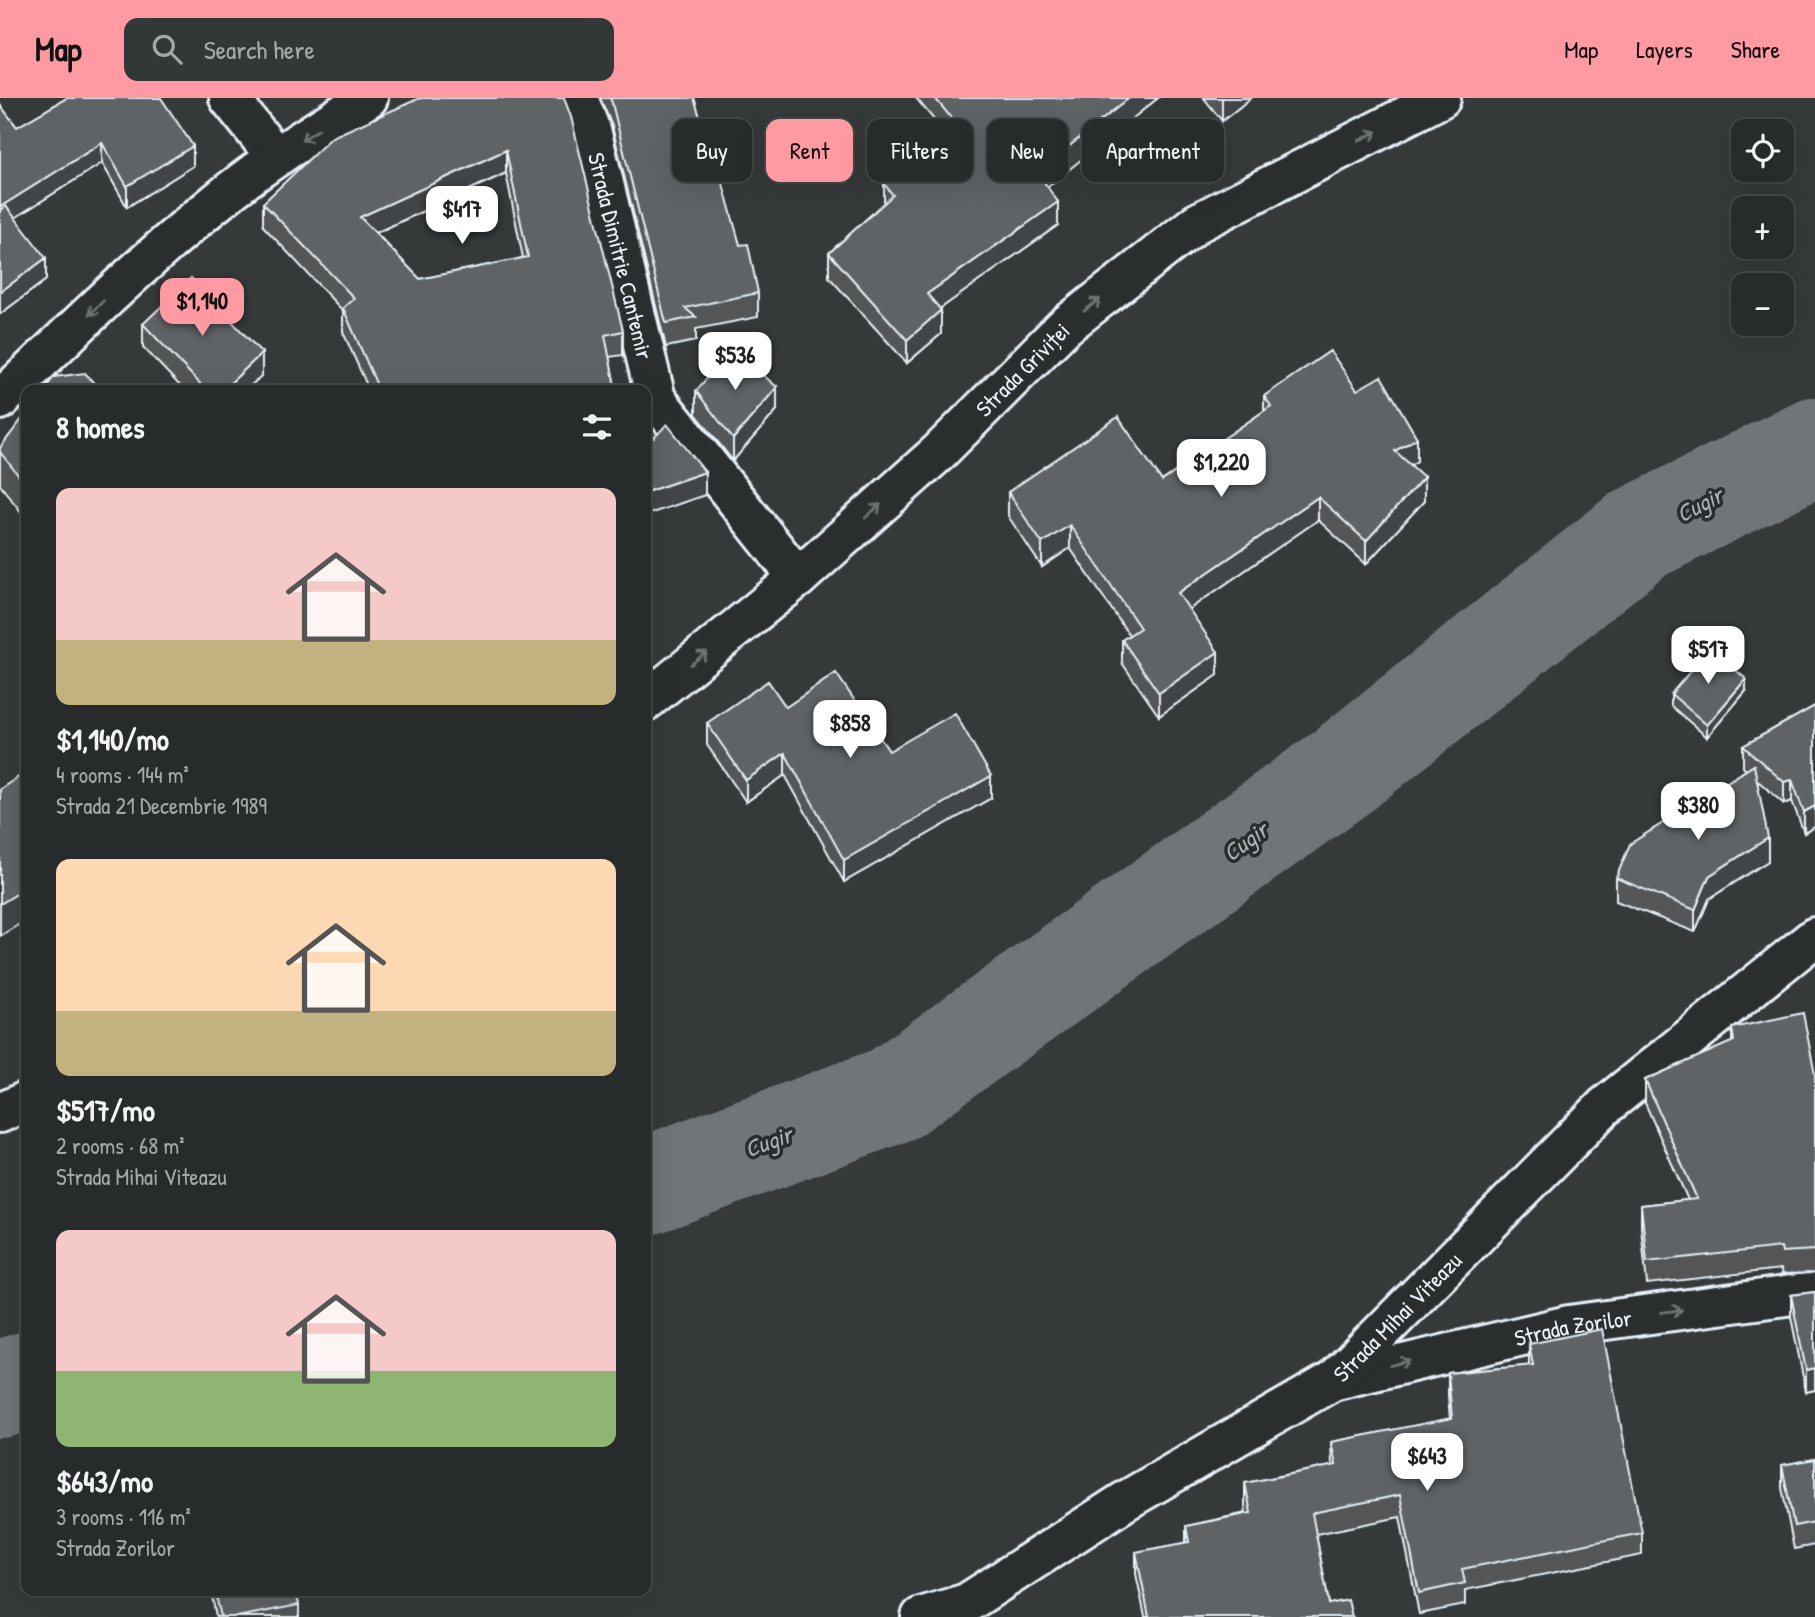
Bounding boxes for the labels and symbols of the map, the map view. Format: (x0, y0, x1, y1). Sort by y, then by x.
one-way arrow (301, 128, 321, 142)
one-way arrow (1357, 128, 1378, 142)
street label: Strada Dimitrie Cantemir (582, 149, 661, 363)
pin: $417 (421, 186, 503, 246)
pin: $1,140 (145, 278, 259, 338)
one-way arrow (1082, 298, 1100, 313)
one-way arrow (88, 300, 105, 317)
street label: Strada Griviței (968, 315, 1076, 423)
pin: $536 (694, 332, 776, 392)
pin: $1,220 (1164, 440, 1278, 499)
water label: Cugir (1670, 478, 1731, 530)
one-way arrow (864, 503, 881, 520)
pin: $517 (1667, 626, 1749, 686)
one-way arrow (690, 651, 708, 666)
pin: $858 (809, 700, 891, 760)
pin: $380 (1657, 782, 1739, 842)
water label: Cugir (1216, 812, 1277, 869)
water label: Cugir (740, 1117, 799, 1165)
street label: Strada Mihai Viteazu (1326, 1245, 1468, 1388)
street label: Strada Zorilor (1511, 1301, 1634, 1353)
one-way arrow (1660, 1305, 1682, 1318)
one-way arrow (1389, 1356, 1411, 1369)
pin: $643 (1386, 1434, 1468, 1493)

